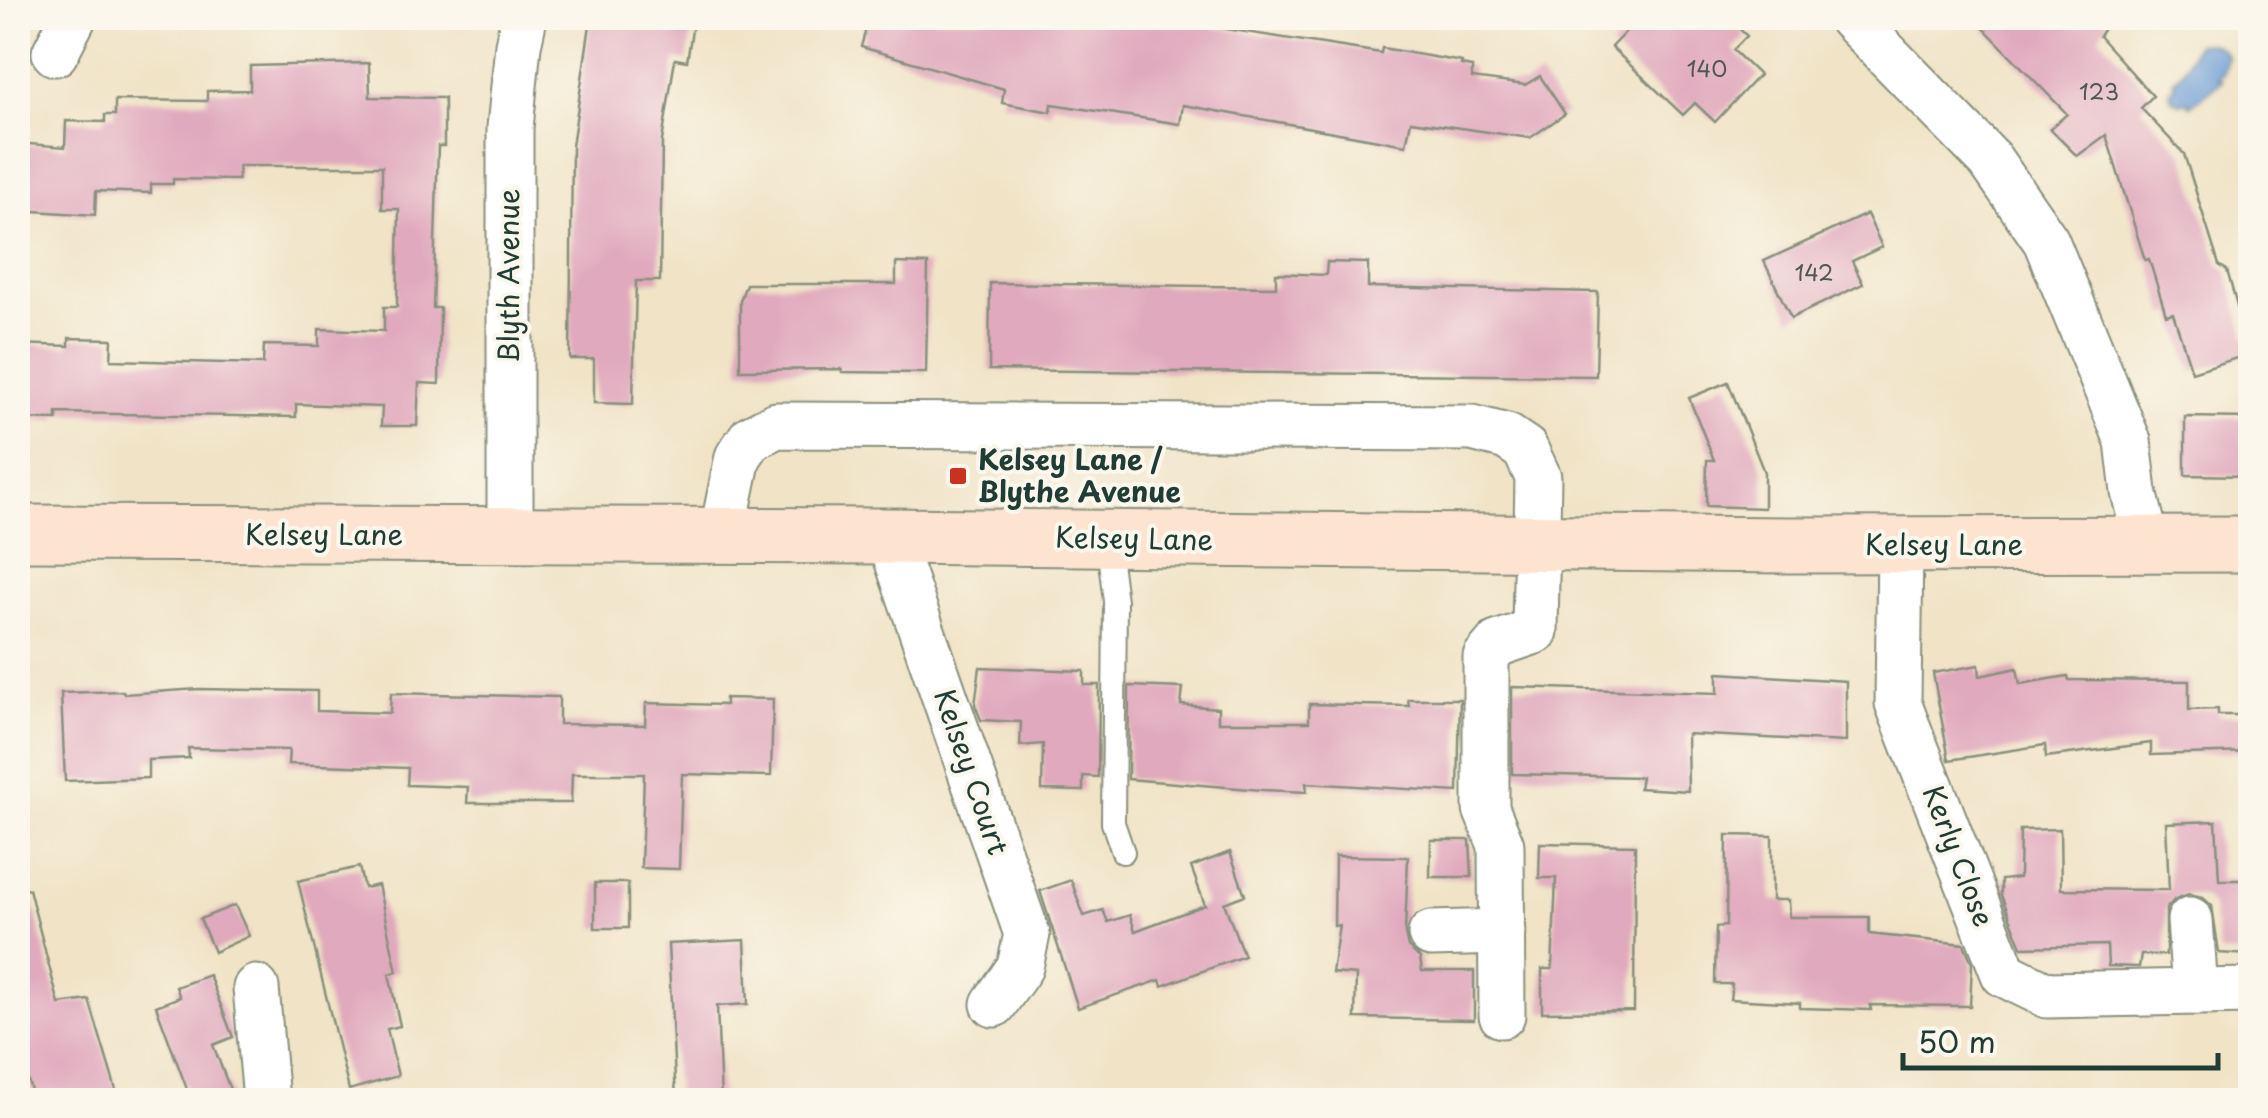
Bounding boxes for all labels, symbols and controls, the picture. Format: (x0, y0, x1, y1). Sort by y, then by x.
house number: 140 (1687, 51, 1727, 84)
house number: 123 (2079, 74, 2119, 107)
street label: Blyth Avenue (486, 189, 529, 363)
house number: 142 (1794, 255, 1834, 288)
place label: Kelsey Lane / Blythe Avenue (978, 437, 1181, 512)
marker: Kelsey Lane / Blythe Avenue (947, 465, 969, 487)
street label: Kelsey Lane (245, 512, 403, 555)
street label: Kelsey Lane (1054, 515, 1214, 560)
street label: Kelsey Lane (1865, 522, 2023, 565)
street label: Kelsey Court (924, 683, 1021, 860)
street label: Kerly Close (1913, 779, 2006, 932)
scale bar (1903, 1008, 2218, 1070)
text: 50 m (1918, 1018, 1996, 1063)

